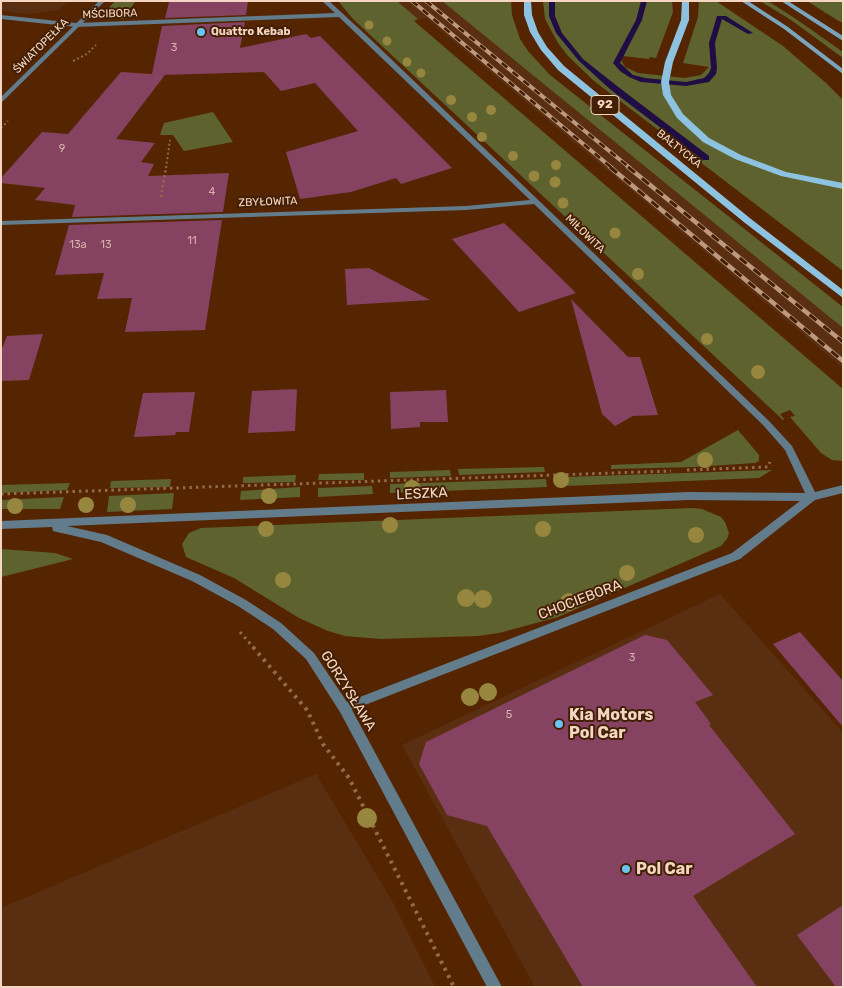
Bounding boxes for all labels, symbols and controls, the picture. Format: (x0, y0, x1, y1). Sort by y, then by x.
street label: MŚCIBORA (82, 6, 138, 22)
street label: ŚWIATOPEŁKA (11, 16, 71, 76)
place label: Quattro Kebab (211, 25, 290, 39)
marker: Quattro Kebab (195, 26, 207, 38)
house number: 3 (171, 41, 177, 55)
road number: 92 (591, 96, 619, 114)
street label: BAŁTYCKA (654, 127, 704, 171)
house number: 9 (59, 142, 65, 156)
house number: 4 (209, 185, 215, 199)
street label: ZBYŁOWITA (238, 194, 298, 210)
street label: MIŁOWITA (562, 212, 608, 256)
house number: 11 (187, 234, 197, 248)
house number: 13a (69, 238, 87, 252)
house number: 13 (100, 238, 112, 252)
street label: LESZKA (396, 484, 448, 504)
street label: CHOCIEBORA (536, 576, 624, 624)
street label: GORZYSŁAWA (317, 648, 379, 734)
house number: 3 (629, 651, 635, 665)
place label: Kia Motors Pol Car (569, 705, 653, 743)
house number: 5 (506, 708, 512, 722)
marker: Kia Motors Pol Car (553, 718, 565, 730)
place label: Pol Car (636, 859, 692, 879)
marker: Pol Car (620, 863, 632, 875)

